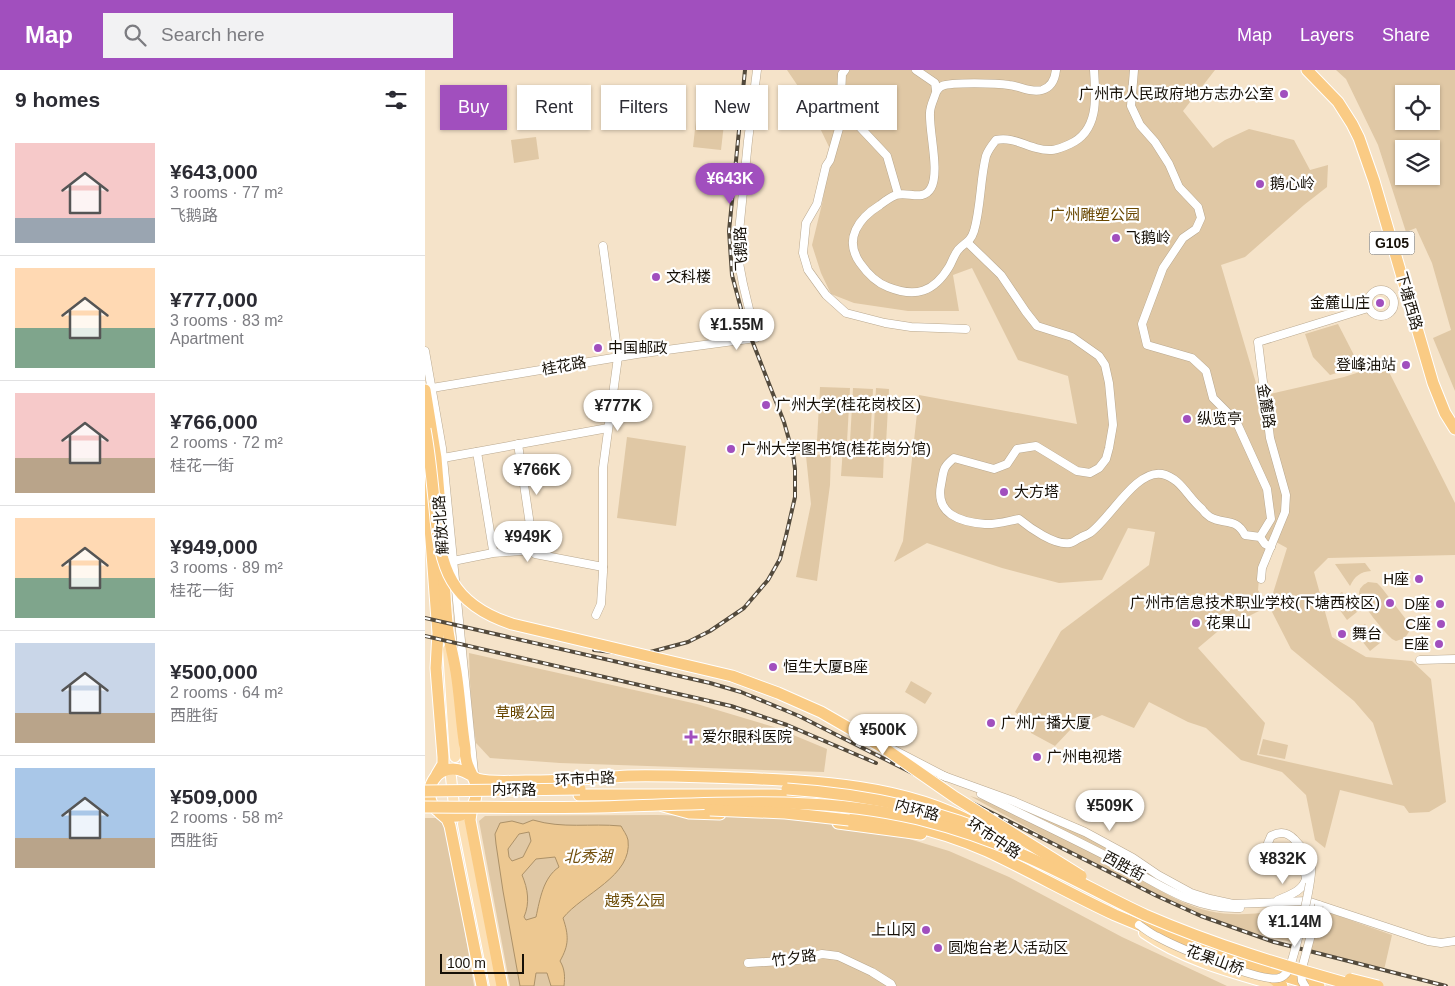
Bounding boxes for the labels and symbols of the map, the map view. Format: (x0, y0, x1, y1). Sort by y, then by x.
place label: 广州市人民政府地方志办公室 (1079, 85, 1274, 102)
marker: 广州市人民政府地方志办公室 (1278, 88, 1290, 100)
pin: ¥643K (695, 162, 765, 205)
place label: 鹅心岭 (1270, 175, 1315, 192)
marker: 鹅心岭 (1254, 178, 1266, 190)
park label: 广州雕塑公园 (1050, 206, 1140, 223)
street label: 飞鹅路 (731, 226, 750, 272)
place label: 飞鹅岭 (1126, 229, 1171, 246)
marker: 飞鹅岭 (1110, 232, 1122, 244)
road number: G105 (1369, 232, 1415, 254)
place label: 文科楼 (666, 268, 711, 285)
street label: 下塘西路 (1393, 270, 1426, 332)
marker: 文科楼 (650, 271, 662, 283)
place label: 金麓山庄 (1310, 294, 1370, 311)
marker: 金麓山庄 (1374, 297, 1386, 309)
pin: ¥1.55M (696, 308, 778, 351)
place label: 中国邮政 (608, 339, 668, 356)
marker: 中国邮政 (592, 342, 604, 354)
street label: 桂花路 (540, 353, 588, 378)
place label: 登峰油站 (1336, 356, 1396, 373)
marker: 登峰油站 (1400, 359, 1412, 371)
street label: 金麓路 (1255, 382, 1278, 429)
pin: ¥777K (583, 390, 653, 432)
place label: 广州大学(桂花岗校区) (776, 396, 921, 413)
marker: 广州大学(桂花岗校区) (760, 399, 772, 411)
place label: 纵览亭 (1197, 410, 1242, 427)
marker: 纵览亭 (1181, 413, 1193, 425)
place label: 广州大学图书馆(桂花岗分馆) (741, 440, 931, 457)
marker: 广州大学图书馆(桂花岗分馆) (725, 443, 737, 455)
pin: ¥766K (502, 454, 572, 496)
place label: 大方塔 (1014, 483, 1059, 500)
marker: 大方塔 (998, 486, 1010, 498)
street label: 解放北路 (430, 495, 451, 556)
pin: ¥949K (493, 520, 563, 563)
place label: H座 (1383, 570, 1409, 587)
marker: H座 (1413, 573, 1425, 585)
place label: 广州市信息技术职业学校(下塘西校区) (1130, 594, 1380, 611)
place label: D座 (1404, 595, 1430, 612)
marker: 广州市信息技术职业学校(下塘西校区) (1384, 597, 1396, 609)
marker: D座 (1434, 598, 1446, 610)
place label: 花果山 (1206, 614, 1251, 631)
place label: C座 (1405, 615, 1431, 632)
marker: 花果山 (1190, 617, 1202, 629)
marker: C座 (1435, 618, 1447, 630)
place label: 舞台 (1352, 625, 1382, 642)
marker: 舞台 (1336, 628, 1348, 640)
place label: E座 (1404, 635, 1429, 652)
marker: E座 (1433, 638, 1445, 650)
place label: 恒生大厦B座 (783, 658, 868, 675)
marker: 恒生大厦B座 (767, 661, 779, 673)
park label: 草暖公园 (495, 704, 555, 721)
pin: ¥500K (848, 714, 918, 756)
place label: 广州广播大厦 (1001, 714, 1091, 731)
marker: 广州广播大厦 (985, 717, 997, 729)
place label: 爱尔眼科医院 (702, 728, 792, 745)
marker: 爱尔眼科医院 (684, 730, 698, 744)
place label: 广州电视塔 (1047, 748, 1122, 765)
marker: 广州电视塔 (1031, 751, 1043, 763)
street label: 环市中路 (555, 768, 615, 789)
street label: 内环路 (491, 781, 537, 798)
pin: ¥509K (1075, 790, 1145, 832)
street label: 内环路 (893, 795, 941, 824)
street label: 环市中路 (965, 814, 1024, 861)
pin: ¥832K (1248, 842, 1318, 885)
street label: 西胜街 (1100, 847, 1148, 884)
water label: 北秀湖 (564, 848, 615, 865)
park label: 越秀公园 (605, 892, 665, 909)
pin: ¥1.14M (1254, 906, 1336, 948)
place label: 上山冈 (871, 921, 916, 938)
marker: 上山冈 (920, 924, 932, 936)
place label: 圆炮台老人活动区 (948, 939, 1068, 956)
street label: 花果山桥 (1184, 941, 1246, 978)
marker: 圆炮台老人活动区 (932, 942, 944, 954)
street label: 竹夕路 (771, 946, 817, 969)
scale bar (440, 951, 524, 974)

